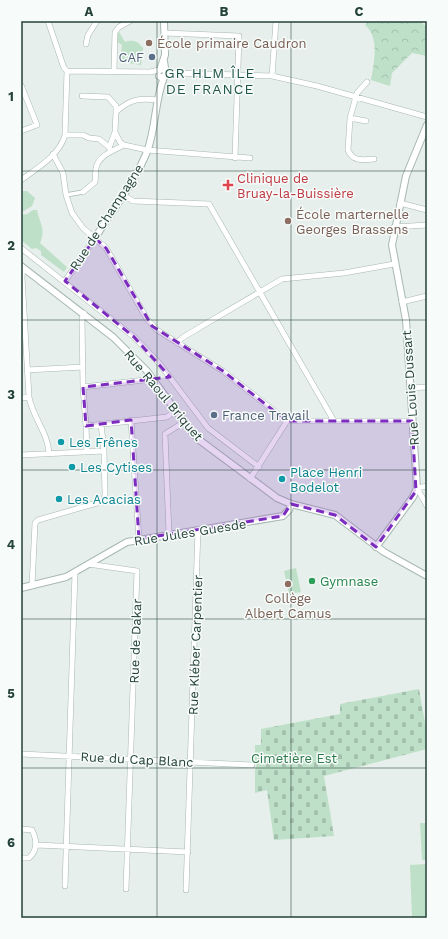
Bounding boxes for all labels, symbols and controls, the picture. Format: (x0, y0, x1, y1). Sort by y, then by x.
text: A (85, 4, 94, 19)
text: B (220, 4, 229, 19)
text: C (355, 4, 364, 19)
place label: École primaire Caudron (157, 35, 307, 51)
marker: École primaire Caudron (144, 38, 154, 48)
place label: CAF (119, 50, 144, 65)
marker: CAF (147, 52, 157, 62)
district label: GR HLM ÎLE DE FRANCE (164, 65, 256, 97)
text: 1 (8, 89, 14, 104)
street label: Rue de Champagne (67, 162, 146, 273)
place label: Clinique de Bruay-la-Buissière (237, 171, 354, 201)
marker: Clinique de Bruay-la-Buissière (222, 179, 234, 191)
place label: École marternelle Georges Brassens (296, 206, 409, 237)
marker: École marternelle Georges Brassens (283, 216, 293, 226)
text: 2 (7, 238, 15, 253)
street label: Rue Louis Dussart (399, 329, 422, 446)
street label: Rue Raoul Briquet (121, 347, 206, 444)
text: 3 (7, 387, 15, 402)
place label: France Travail (222, 408, 309, 423)
marker: France Travail (209, 410, 219, 420)
place label: Les Frênes (69, 435, 138, 450)
marker: Les Frênes (56, 437, 66, 447)
place label: Les Cytises (80, 460, 152, 475)
marker: Les Cytises (67, 462, 77, 472)
place label: Place Henri Bodelot (290, 465, 362, 495)
marker: Place Henri Bodelot (277, 474, 287, 484)
place label: Les Acacias (67, 492, 141, 507)
marker: Les Acacias (54, 494, 64, 504)
street label: Rue Jules Guesde (133, 516, 247, 549)
text: 4 (7, 537, 16, 552)
place label: Gymnase (320, 574, 378, 589)
street label: Rue Kléber Carpentier (186, 575, 205, 715)
marker: Gymnase (307, 576, 317, 586)
marker: Collège Albert Camus (283, 579, 293, 589)
place label: Collège Albert Camus (245, 591, 331, 621)
street label: Rue de Dakar (127, 598, 144, 684)
text: 5 (7, 686, 15, 701)
street label: Rue du Cap Blanc (80, 749, 194, 770)
park label: Cimetière Est (251, 751, 338, 766)
text: 6 (7, 835, 15, 850)

